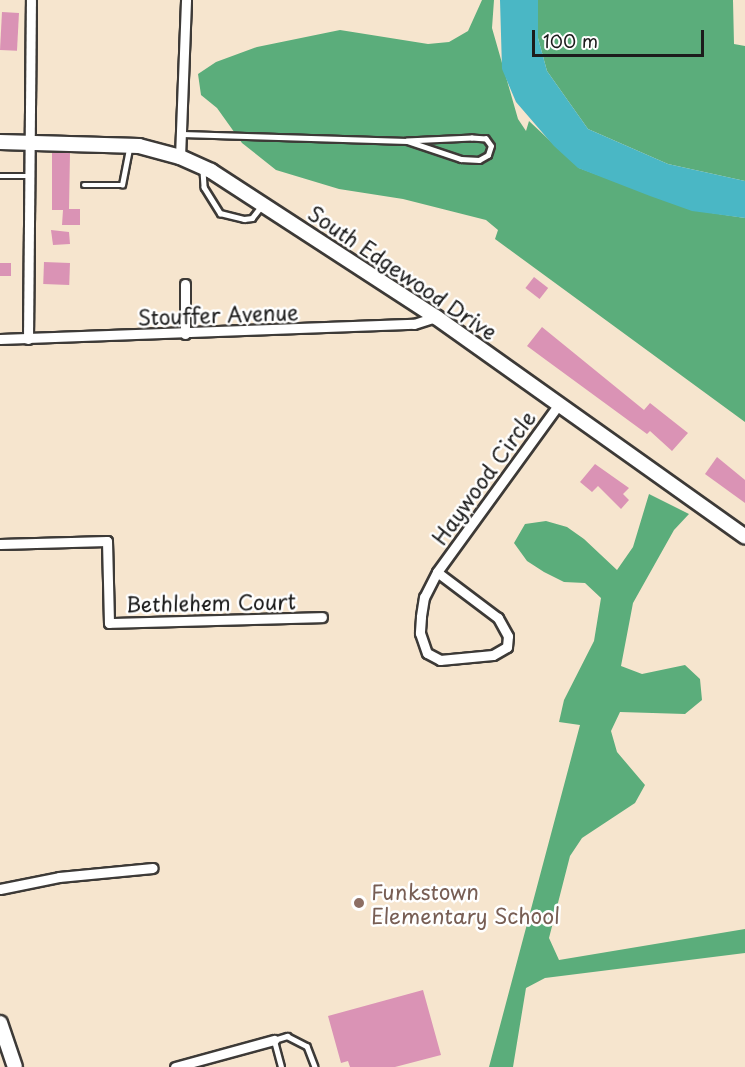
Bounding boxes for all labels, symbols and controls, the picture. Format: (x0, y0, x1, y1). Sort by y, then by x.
scale bar (535, 18, 708, 56)
text: 100 m (543, 27, 598, 54)
street label: South Edgewood Drive (303, 199, 503, 345)
street label: Stouffer Avenue (137, 299, 299, 329)
street label: Haywood Circle (426, 405, 540, 549)
street label: Bethlehem Court (126, 588, 296, 616)
place label: Funkstown Elementary School (371, 878, 560, 928)
marker: Funkstown Elementary School (352, 896, 366, 910)

